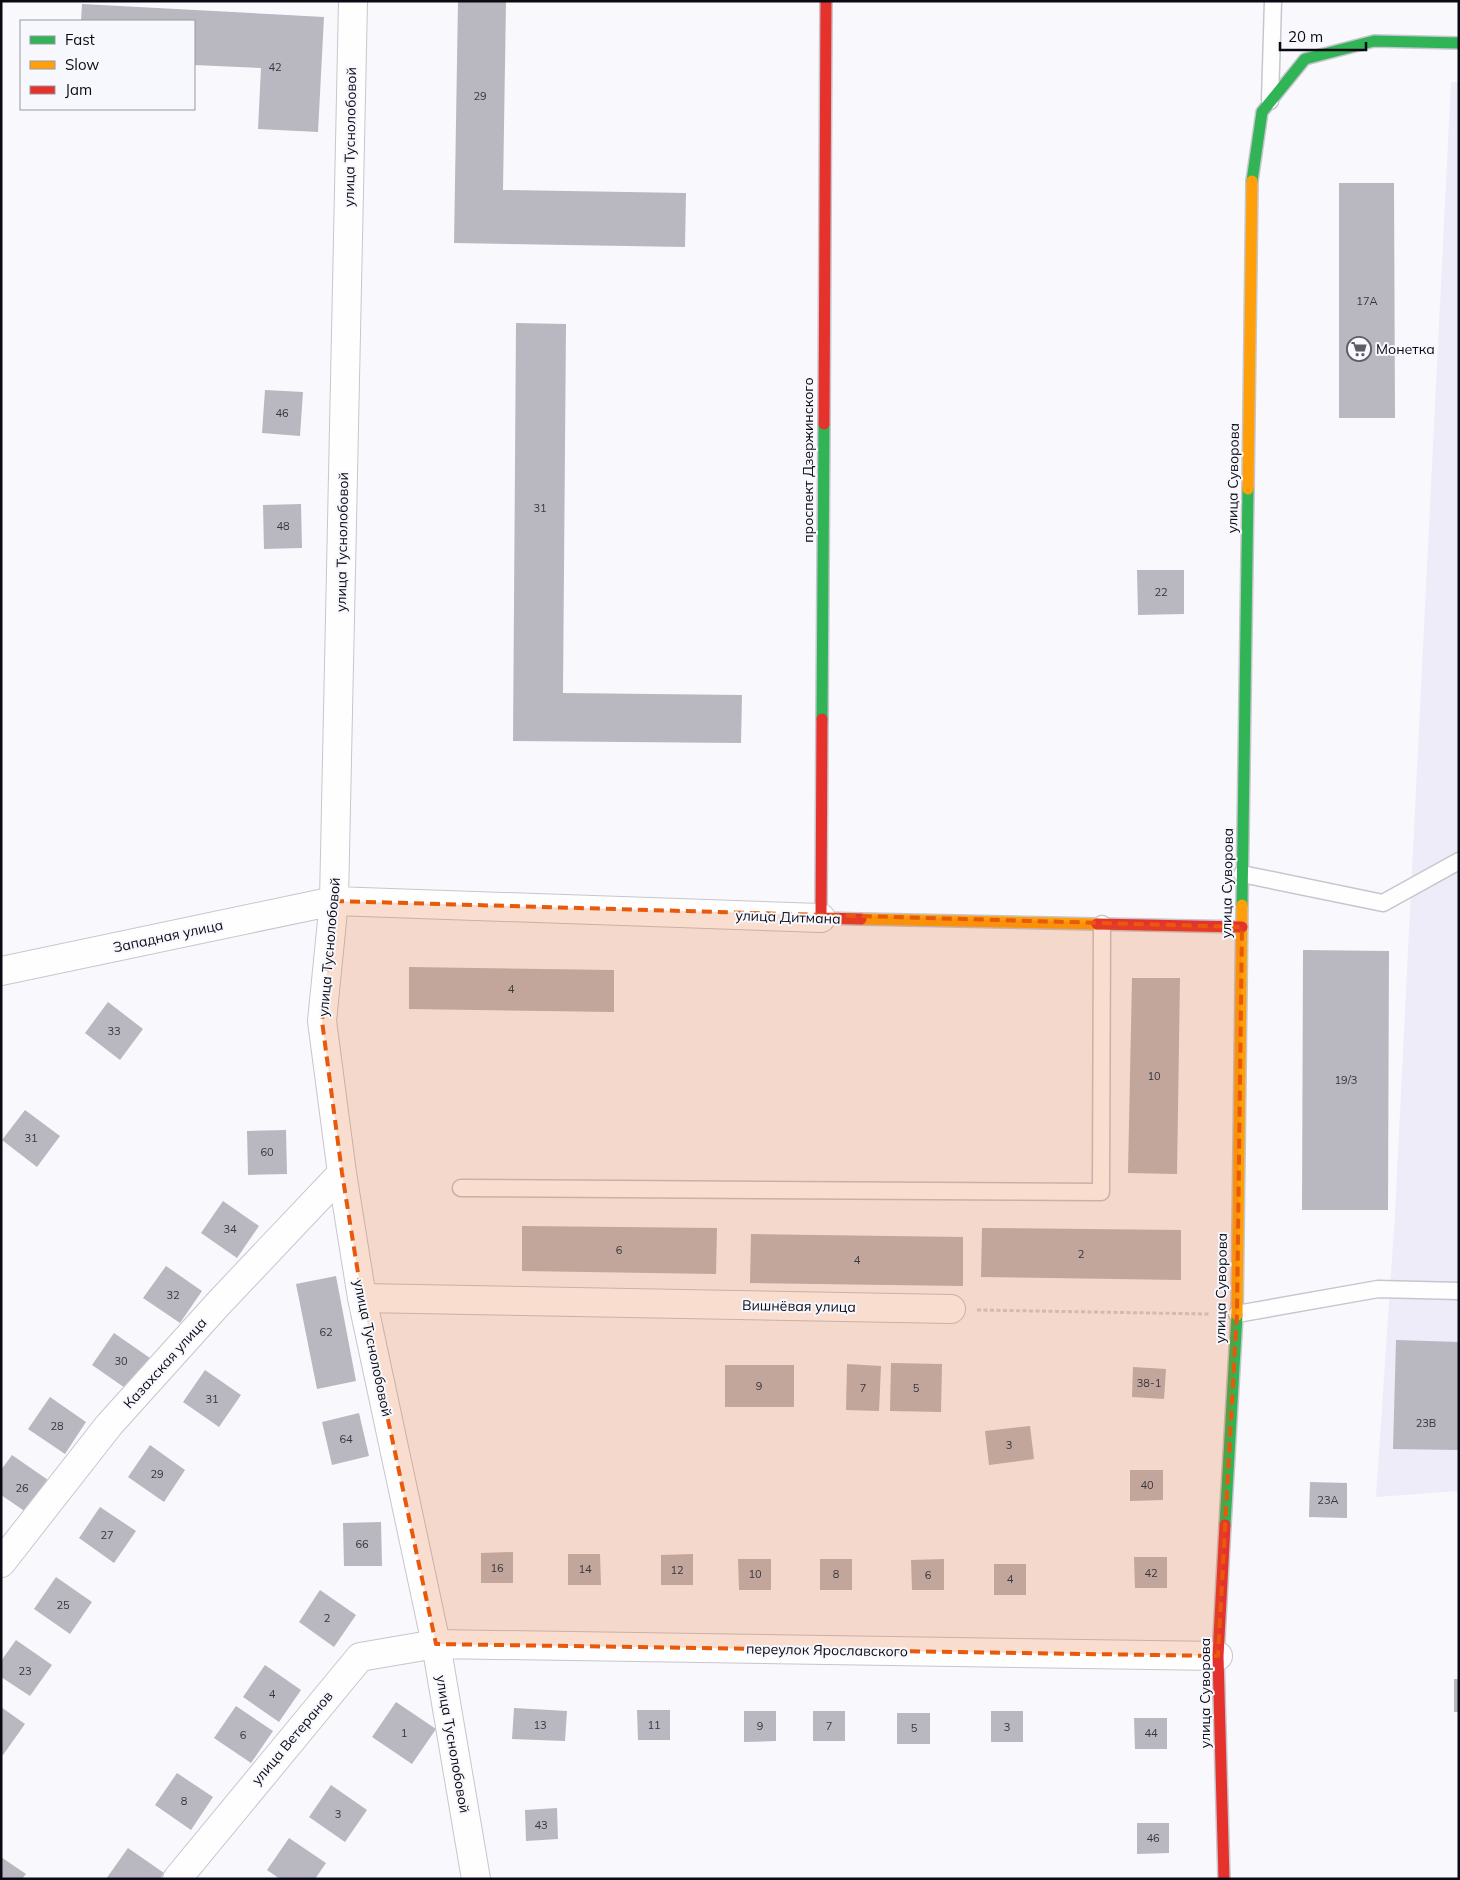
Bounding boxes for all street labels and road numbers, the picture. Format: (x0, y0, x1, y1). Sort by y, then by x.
street label: улица Туснолобовой (340, 67, 360, 207)
street label: проспект Дзержинского (799, 377, 817, 543)
street label: улица Суворова (1223, 423, 1243, 533)
street label: улица Туснолобовой (332, 472, 352, 612)
street label: улица Суворова (1217, 828, 1237, 938)
street label: улица Туснолобовой (314, 877, 344, 1017)
street label: улица Дитмана (735, 906, 841, 928)
street label: Западная улица (111, 916, 225, 956)
street label: улица Суворова (1211, 1233, 1231, 1343)
street label: улица Туснолобовой (350, 1278, 396, 1418)
street label: Вишнёвая улица (742, 1296, 856, 1316)
street label: Казахская улица (119, 1314, 211, 1412)
street label: улица Суворова (1196, 1638, 1214, 1748)
street label: переулок Ярославского (746, 1640, 908, 1660)
street label: улица Туснолобовой (432, 1674, 474, 1814)
street label: улица Ветеранов (247, 1687, 337, 1789)

